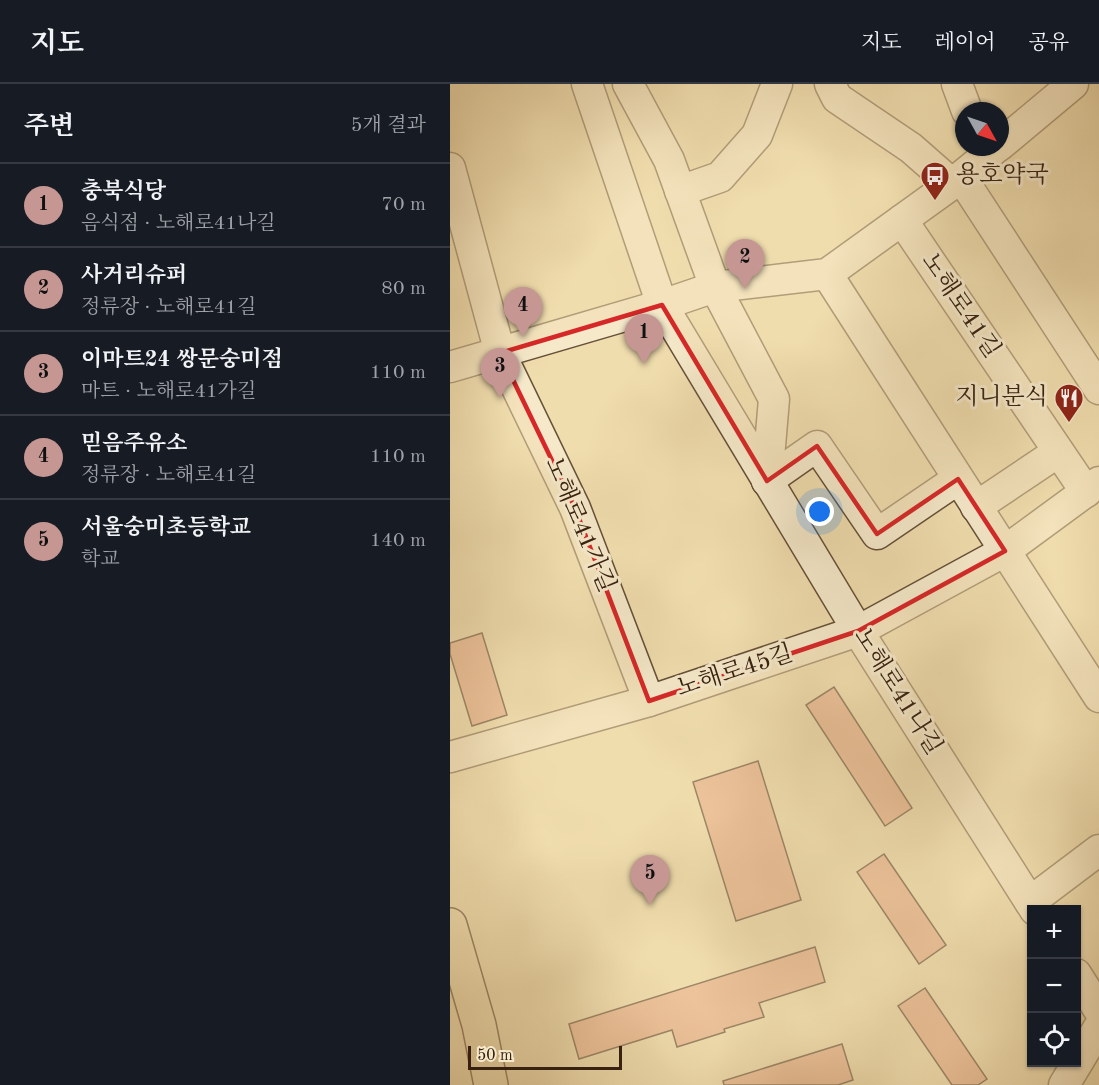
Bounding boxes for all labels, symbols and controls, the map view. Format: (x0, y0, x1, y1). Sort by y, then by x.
text: 지도 (30, 31, 84, 59)
text: 지도 (861, 33, 902, 54)
text: 레이어 (935, 33, 995, 54)
text: 공유 (1028, 33, 1069, 54)
north arrow (955, 102, 1009, 156)
text: 주변 (24, 114, 74, 140)
text: 5개 결과 (351, 116, 426, 136)
bus stop icon: 용호약국 (919, 160, 951, 202)
place label: 용호약국 (956, 162, 1049, 188)
text: 충북식당 (81, 181, 166, 203)
text: 1 (38, 195, 49, 215)
text: 70 m (381, 195, 426, 215)
text: 음식점 · 노해로41나길 (81, 214, 276, 234)
pin: 2 (726, 240, 764, 289)
street label: 노해로41길 (916, 248, 1005, 363)
text: 사거리슈퍼 (81, 265, 187, 287)
text: 2 (38, 279, 49, 299)
text: 80 m (381, 279, 426, 299)
pin: 4 (504, 288, 542, 337)
text: 정류장 · 노해로41길 (81, 298, 256, 318)
pin: 1 (624, 314, 664, 364)
pin: 3 (481, 348, 520, 398)
text: 이마트24 쌍문숭미점 (81, 349, 283, 371)
text: 3 (38, 363, 49, 383)
text: 110 m (370, 363, 426, 383)
text: 마트 · 노해로41가길 (81, 382, 256, 402)
restaurant icon: 지니분식 (1053, 382, 1085, 424)
place label: 지니분식 (955, 383, 1048, 410)
text: 믿음주유소 (81, 433, 187, 455)
text: 4 (38, 447, 49, 467)
text: 110 m (370, 447, 426, 467)
street label: 노해로41가길 (540, 453, 620, 596)
text: 정류장 · 노해로41길 (81, 466, 256, 486)
your location (805, 497, 834, 526)
text: 서울숭미초등학교 (81, 517, 251, 539)
text: 5 (38, 531, 49, 551)
text: 140 m (370, 531, 426, 551)
text: 학교 (81, 550, 120, 570)
street label: 노해로41나길 (849, 624, 947, 759)
street label: 노해로45길 (673, 640, 796, 702)
pin: 5 (630, 856, 670, 905)
map controls (1027, 905, 1081, 1067)
button: + (1027, 905, 1081, 959)
button: − (1027, 959, 1081, 1013)
button: locate (1027, 1013, 1081, 1067)
scale bar (468, 1043, 622, 1070)
text: 50 m (477, 1048, 513, 1064)

